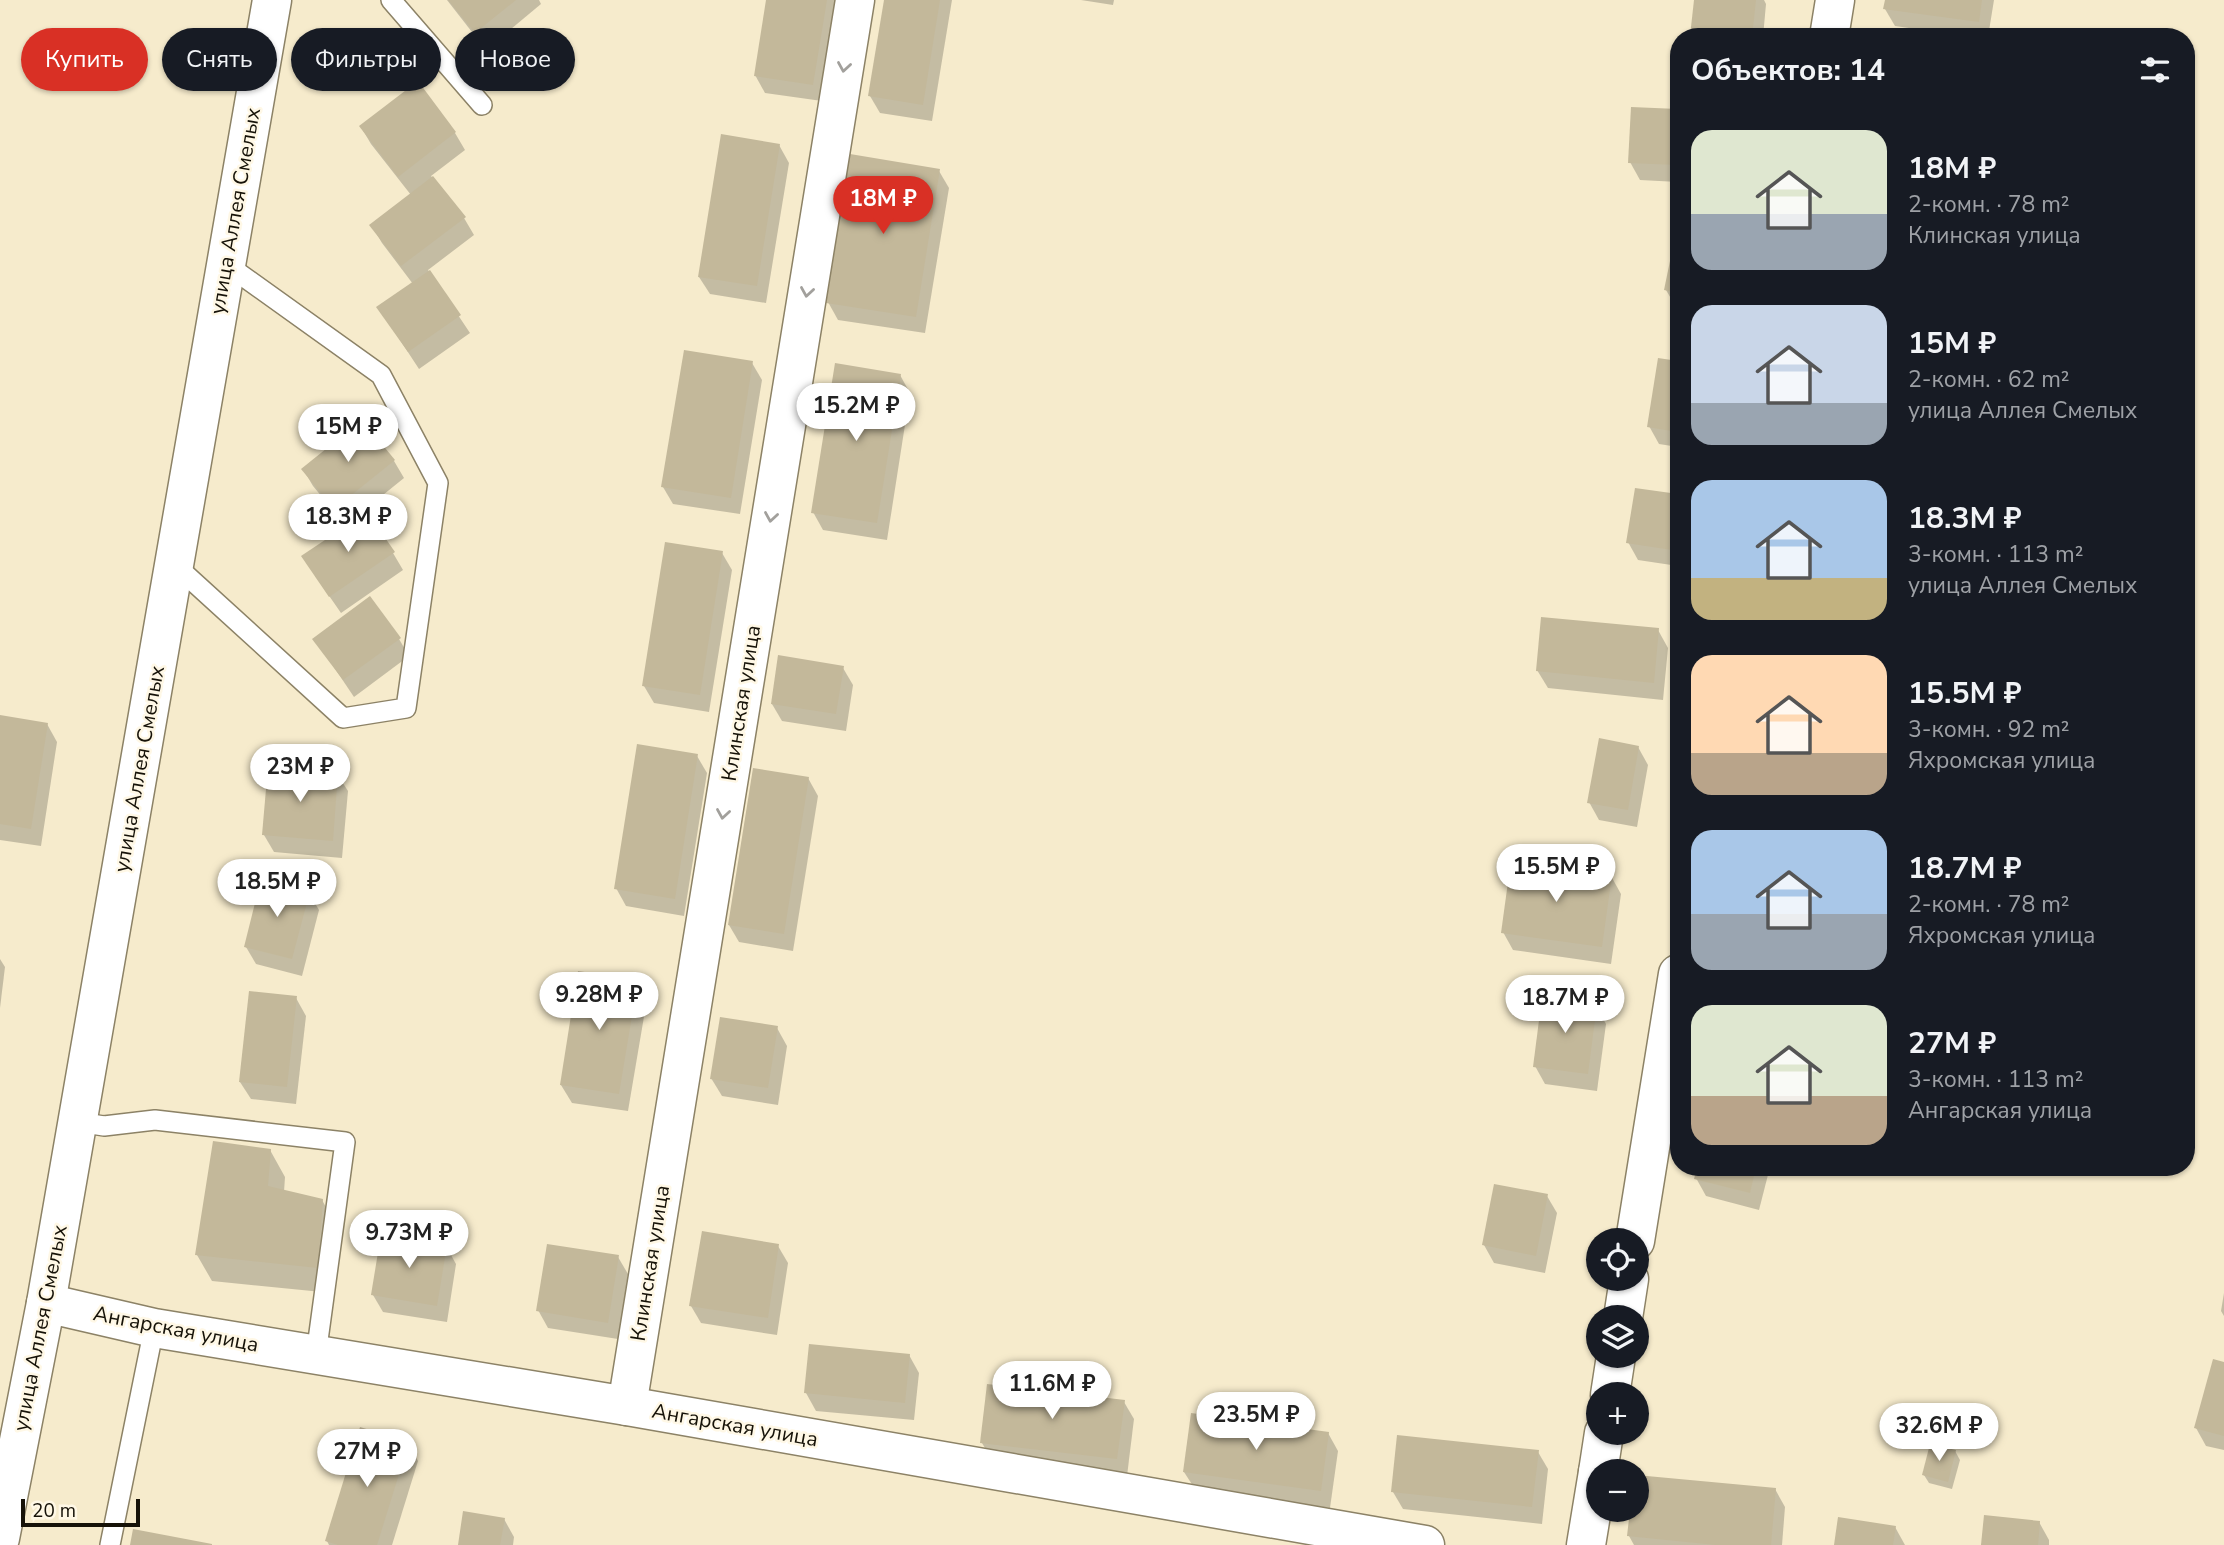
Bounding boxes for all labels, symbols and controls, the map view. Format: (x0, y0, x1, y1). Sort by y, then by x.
chip: Купить (21, 28, 148, 91)
chip: Снять (162, 28, 277, 91)
chip: Фильтры (291, 28, 441, 91)
chip: Новое (455, 28, 575, 91)
text: Объектов: 14 (1691, 50, 1885, 91)
icon: filters (2136, 51, 2174, 89)
one-way arrow (837, 61, 852, 73)
street label: улица Аллея Смелых (203, 105, 267, 317)
text: 18M ₽ (1908, 148, 1996, 189)
icon: home (1747, 158, 1831, 242)
pin: 18M ₽ (834, 176, 932, 236)
text: 18M ₽ (849, 183, 917, 214)
text: 2-комн. · 78 m² (1908, 189, 2070, 220)
text: Клинская улица (1908, 220, 2081, 251)
one-way arrow (800, 286, 815, 298)
text: 15M ₽ (1908, 323, 1996, 364)
icon: home (1747, 333, 1831, 417)
text: 2-комн. · 62 m² (1908, 364, 2070, 395)
pin: 15.2M ₽ (791, 384, 921, 443)
text: 15.2M ₽ (812, 390, 900, 421)
text: улица Аллея Смелых (1908, 395, 2137, 426)
pin: 15M ₽ (299, 405, 397, 464)
text: 15M ₽ (314, 411, 382, 442)
pin: 18.3M ₽ (283, 494, 413, 554)
text: 18.3M ₽ (1908, 498, 2022, 539)
text: 18.3M ₽ (304, 501, 392, 532)
icon: home (1747, 508, 1831, 592)
one-way arrow (764, 511, 779, 522)
text: 3-комн. · 113 m² (1908, 539, 2083, 570)
text: улица Аллея Смелых (1908, 570, 2137, 601)
street label: Клинская улица (715, 623, 767, 783)
street label: улица Аллея Смелых (107, 663, 171, 875)
text: 15.5M ₽ (1908, 673, 2022, 714)
icon: home (1747, 683, 1831, 767)
text: 3-комн. · 92 m² (1908, 714, 2070, 745)
pin: 23M ₽ (251, 744, 349, 804)
text: Яхромская улица (1908, 745, 2095, 776)
text: 23M ₽ (266, 751, 334, 782)
one-way arrow (716, 808, 731, 820)
pin: 15.5M ₽ (1491, 844, 1621, 904)
text: 18.7M ₽ (1908, 848, 2022, 889)
text: 15.5M ₽ (1512, 851, 1600, 882)
icon: home (1747, 858, 1831, 942)
pin: 18.5M ₽ (212, 860, 342, 919)
text: 18.5M ₽ (233, 866, 321, 897)
text: 2-комн. · 78 m² (1908, 889, 2070, 920)
text: Яхромская улица (1908, 920, 2095, 951)
pin: 9.28M ₽ (534, 972, 664, 1032)
pin: 18.7M ₽ (1500, 976, 1630, 1035)
text: 9.28M ₽ (555, 979, 643, 1010)
text: 18.7M ₽ (1521, 982, 1609, 1013)
text: 27M ₽ (1908, 1023, 1996, 1064)
icon: home (1747, 1033, 1831, 1117)
text: 3-комн. · 113 m² (1908, 1064, 2083, 1095)
text: Ангарская улица (1908, 1095, 2092, 1126)
street label: Клинская улица (624, 1183, 676, 1343)
pin: 9.73M ₽ (344, 1210, 474, 1270)
text: 9.73M ₽ (365, 1217, 453, 1248)
street label: улица Аллея Смелых (6, 1223, 74, 1433)
map controls (1586, 1228, 1649, 1522)
button: locate (1586, 1228, 1649, 1291)
street label: Ангарская улица (91, 1299, 261, 1359)
button: layers (1586, 1305, 1649, 1368)
pin: 11.6M ₽ (987, 1362, 1117, 1421)
text: 11.6M ₽ (1008, 1368, 1096, 1399)
button: + (1586, 1382, 1649, 1445)
pin: 23.5M ₽ (1191, 1392, 1321, 1452)
street label: Ангарская улица (650, 1397, 820, 1453)
text: 23.5M ₽ (1212, 1399, 1300, 1430)
pin: 32.6M ₽ (1874, 1404, 2004, 1463)
text: 32.6M ₽ (1895, 1410, 1983, 1441)
pin: 27M ₽ (318, 1430, 416, 1489)
text: 27M ₽ (333, 1436, 401, 1467)
button: − (1586, 1459, 1649, 1522)
scale bar (21, 1496, 140, 1528)
text: 20 m (32, 1498, 76, 1524)

